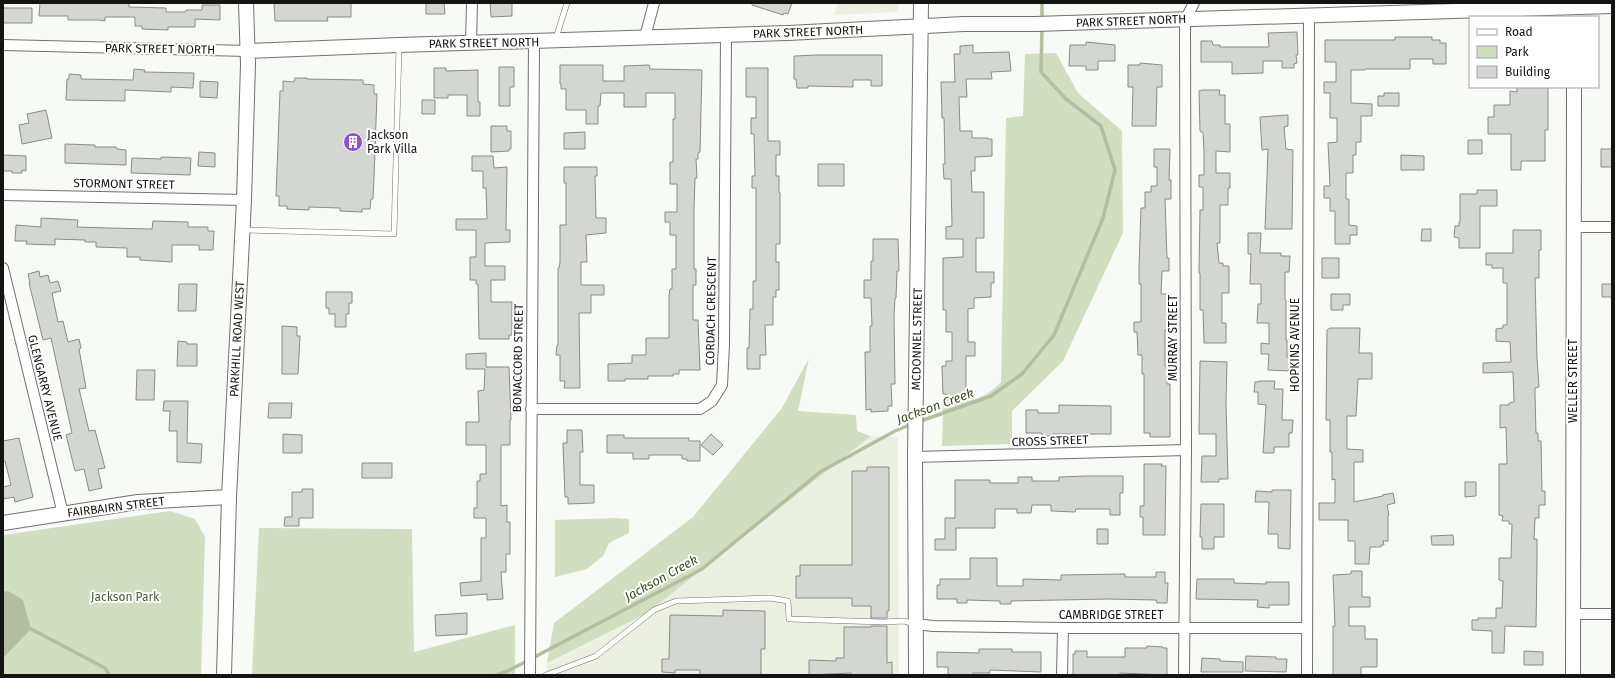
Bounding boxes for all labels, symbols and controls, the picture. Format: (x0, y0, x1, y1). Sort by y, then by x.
street label: PARK STREET NORTH (1076, 12, 1186, 30)
legend (1469, 16, 1599, 88)
street label: PARK STREET NORTH (753, 23, 863, 41)
text: Road (1505, 25, 1533, 39)
street label: PARK STREET NORTH (429, 35, 539, 51)
street label: PARK STREET NORTH (105, 41, 215, 57)
text: Park (1505, 45, 1529, 59)
text: Building (1505, 65, 1551, 79)
place label: Jackson Park Villa (367, 128, 417, 156)
building icon: Jackson Park Villa (342, 131, 364, 153)
street label: STORMONT STREET (73, 176, 176, 192)
street label: CORDACH CRESCENT (703, 256, 719, 366)
street label: PARKHILL ROAD WEST (227, 280, 247, 397)
street label: MCDONNEL STREET (909, 287, 925, 390)
street label: MURRAY STREET (1166, 294, 1180, 381)
street label: HOPKINS AVENUE (1288, 298, 1302, 392)
street label: BONACCORD STREET (510, 303, 526, 413)
street label: GLENGARRY AVENUE (25, 333, 65, 443)
street label: WELLER STREET (1566, 338, 1580, 423)
water label: Jackson Creek (893, 385, 976, 427)
street label: CROSS STREET (1011, 433, 1090, 449)
street label: FAIRBAIRN STREET (66, 494, 166, 520)
water label: Jackson Creek (621, 552, 700, 605)
park label: Jackson Park (91, 590, 160, 604)
street label: CAMBRIDGE STREET (1059, 608, 1164, 622)

